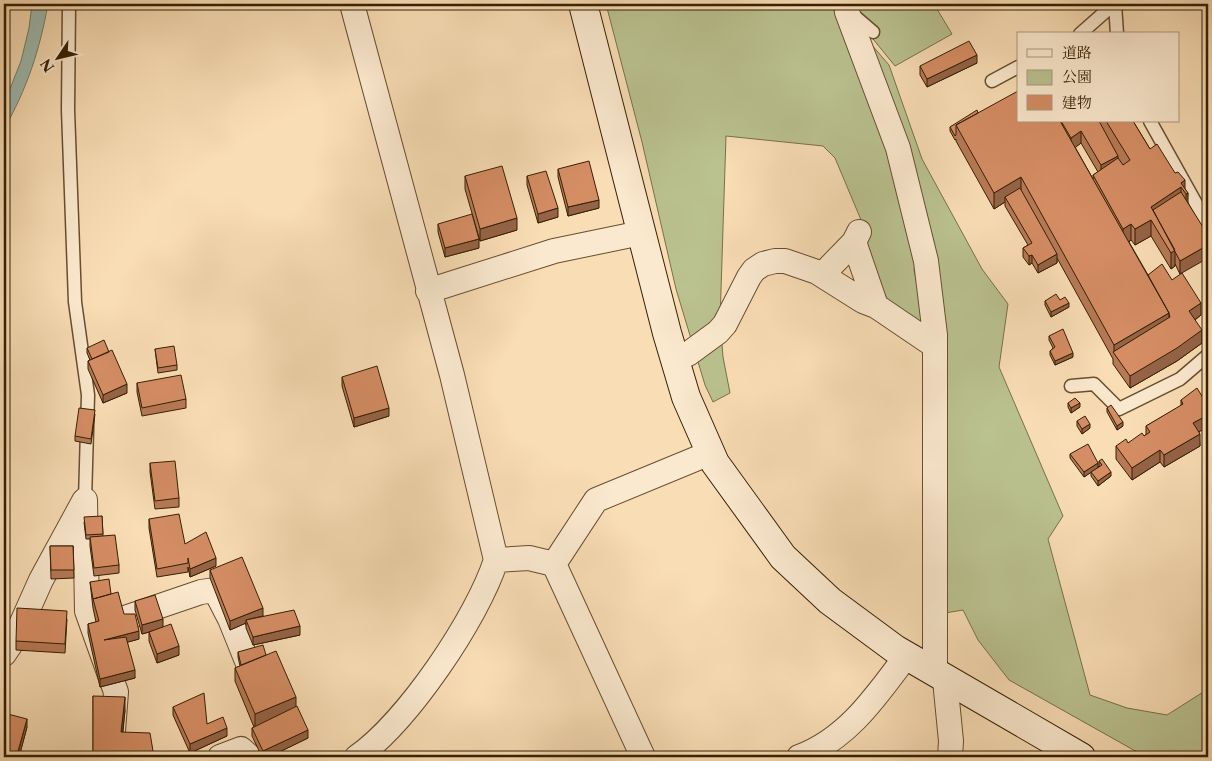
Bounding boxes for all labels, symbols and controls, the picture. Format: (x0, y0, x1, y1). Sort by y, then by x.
north arrow (32, 32, 82, 82)
legend (1017, 32, 1180, 122)
text: 道路 (1062, 43, 1092, 62)
text: N (36, 55, 58, 76)
text: 公園 (1062, 67, 1092, 86)
text: 建物 (1062, 93, 1092, 112)

